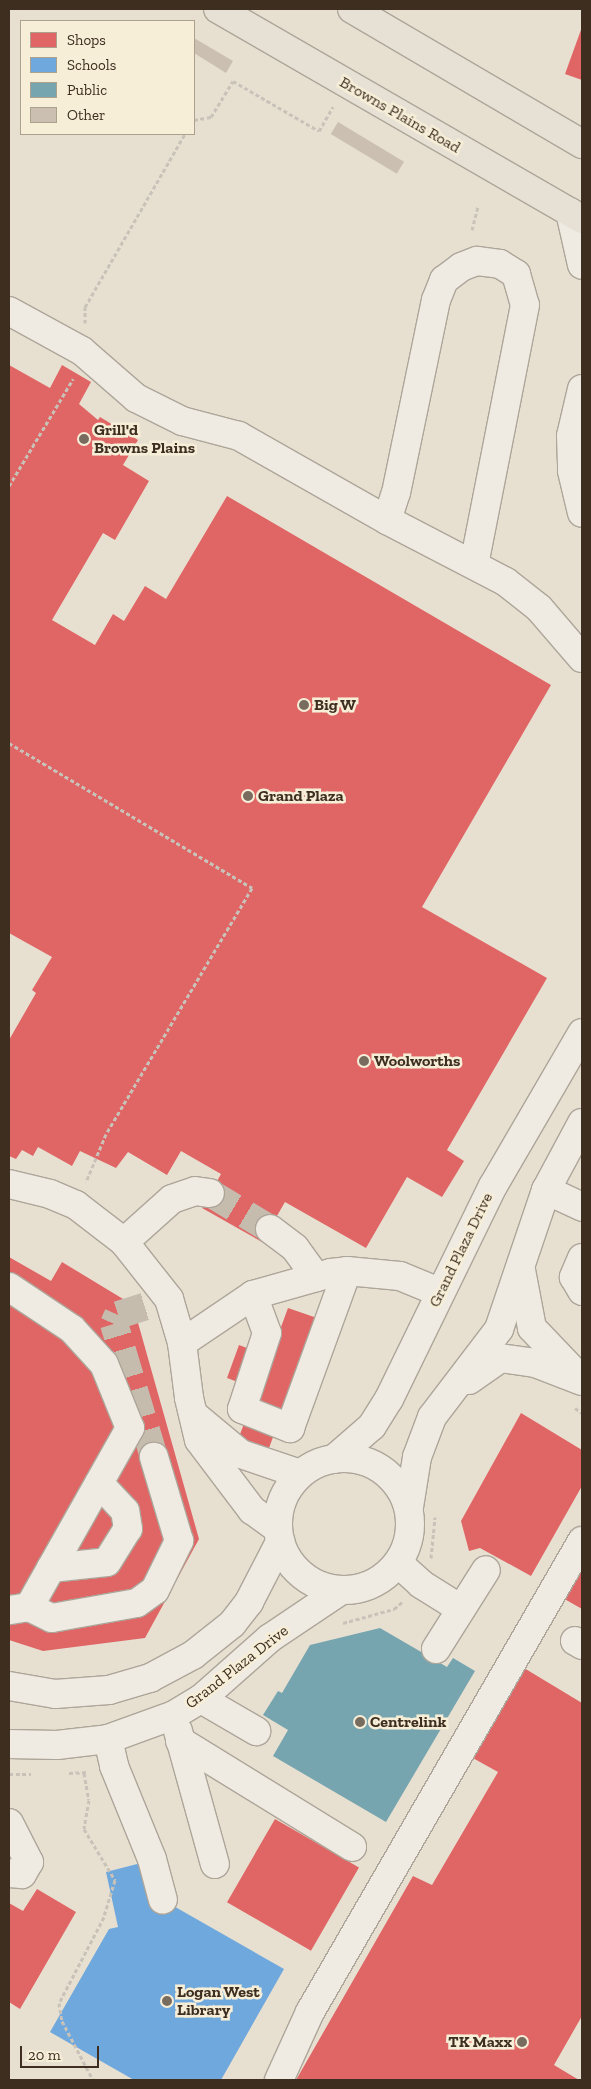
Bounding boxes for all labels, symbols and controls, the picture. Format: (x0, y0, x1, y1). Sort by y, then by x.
legend (20, 20, 195, 135)
text: Shops (67, 31, 106, 49)
text: Schools (67, 56, 116, 74)
street label: Browns Plains Road (336, 73, 464, 157)
text: Public (67, 81, 107, 99)
text: Other (67, 106, 105, 124)
place label: Grill'd Browns Plains (94, 420, 195, 458)
marker: Grill'd Browns Plains (78, 433, 90, 445)
place label: Big W (314, 695, 357, 715)
marker: Big W (298, 699, 310, 711)
place label: Grand Plaza (258, 786, 344, 806)
marker: Grand Plaza (242, 790, 254, 802)
place label: Woolworths (374, 1051, 460, 1071)
marker: Woolworths (358, 1055, 370, 1067)
street label: Grand Plaza Drive (425, 1190, 497, 1310)
street label: Grand Plaza Drive (182, 1621, 292, 1713)
place label: Centrelink (370, 1712, 446, 1732)
marker: Centrelink (354, 1716, 366, 1728)
place label: Logan West Library (177, 1982, 260, 2020)
marker: Logan West Library (161, 1995, 173, 2007)
place label: TK Maxx (448, 2032, 512, 2052)
scale bar (22, 2036, 101, 2068)
marker: TK Maxx (516, 2036, 528, 2048)
text: 20 m (28, 2046, 61, 2064)

